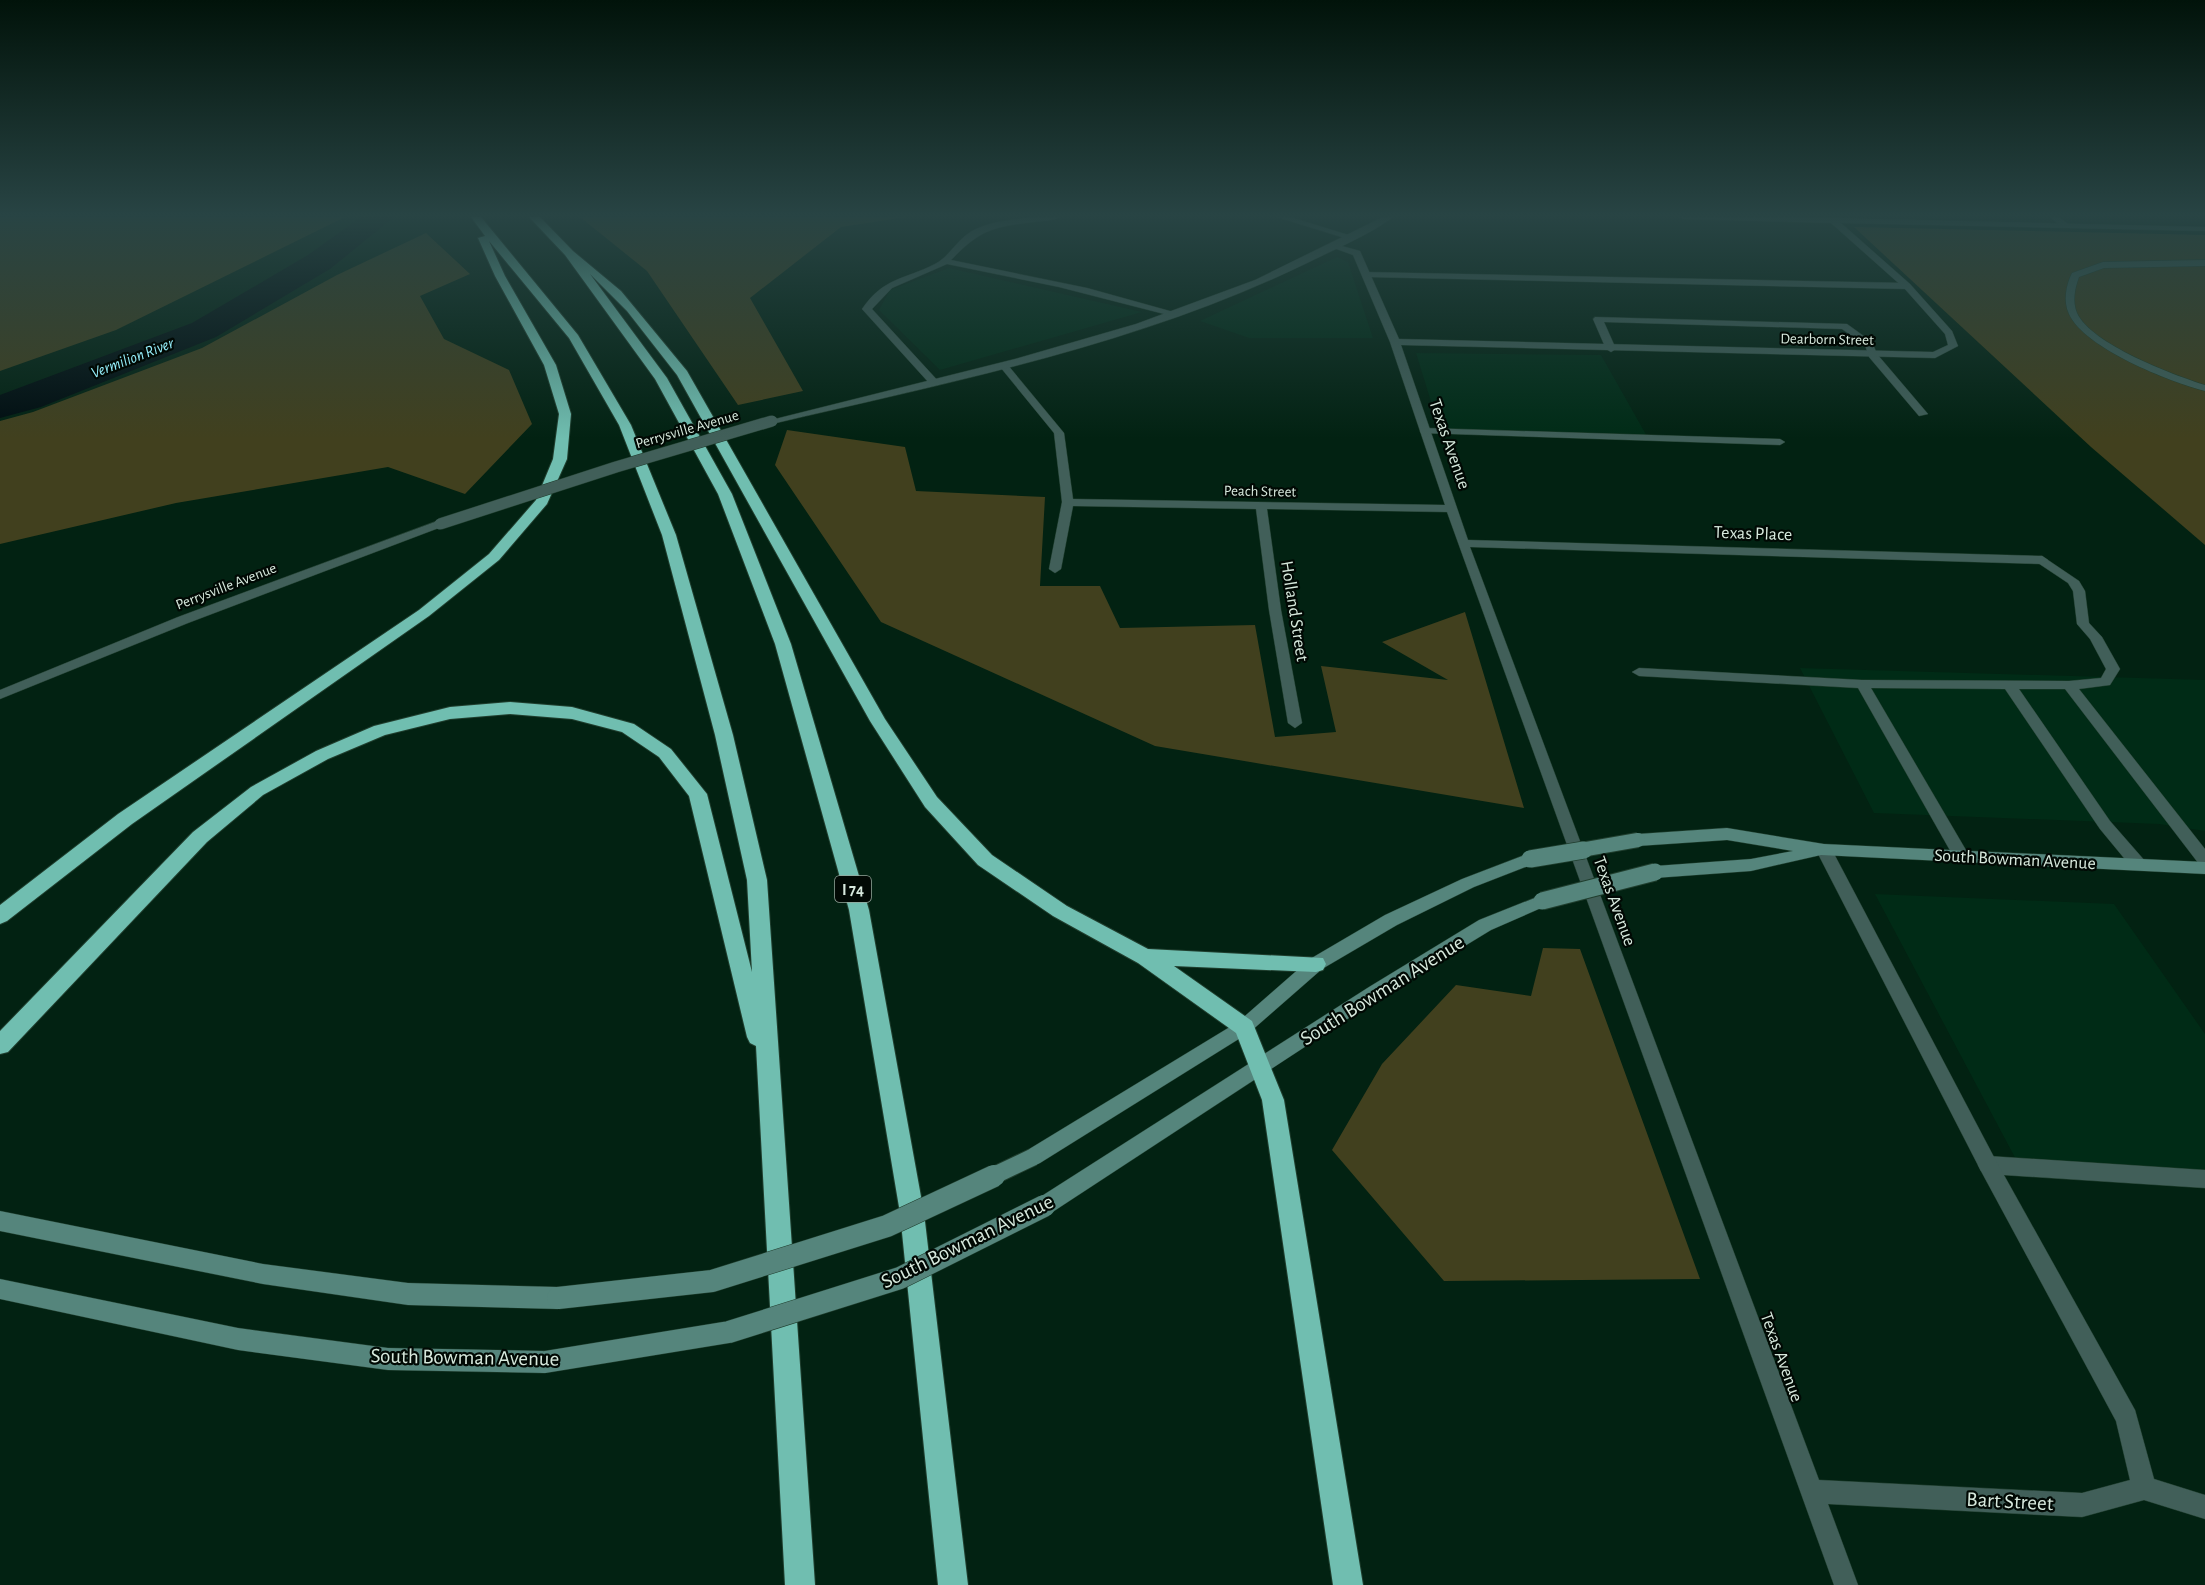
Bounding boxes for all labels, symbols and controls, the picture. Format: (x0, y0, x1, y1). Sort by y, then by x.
street label: Dearborn Street (1780, 331, 1874, 348)
water label: Vermilion River (89, 335, 177, 381)
street label: Texas Avenue (1425, 397, 1473, 492)
street label: Perrysville Avenue (634, 408, 740, 451)
street label: Peach Street (1224, 483, 1297, 500)
street label: Texas Place (1713, 524, 1793, 544)
street label: Holland Street (1277, 559, 1311, 663)
street label: Perrysville Avenue (174, 560, 279, 613)
street label: South Bowman Avenue (1934, 847, 2096, 873)
street label: Texas Avenue (1590, 854, 1639, 949)
road number: I 74 (835, 876, 871, 902)
street label: South Bowman Avenue (1297, 932, 1468, 1049)
street label: South Bowman Avenue (878, 1191, 1057, 1292)
street label: Texas Avenue (1757, 1310, 1806, 1405)
street label: South Bowman Avenue (370, 1345, 559, 1370)
street label: Bart Street (1966, 1489, 2054, 1514)

